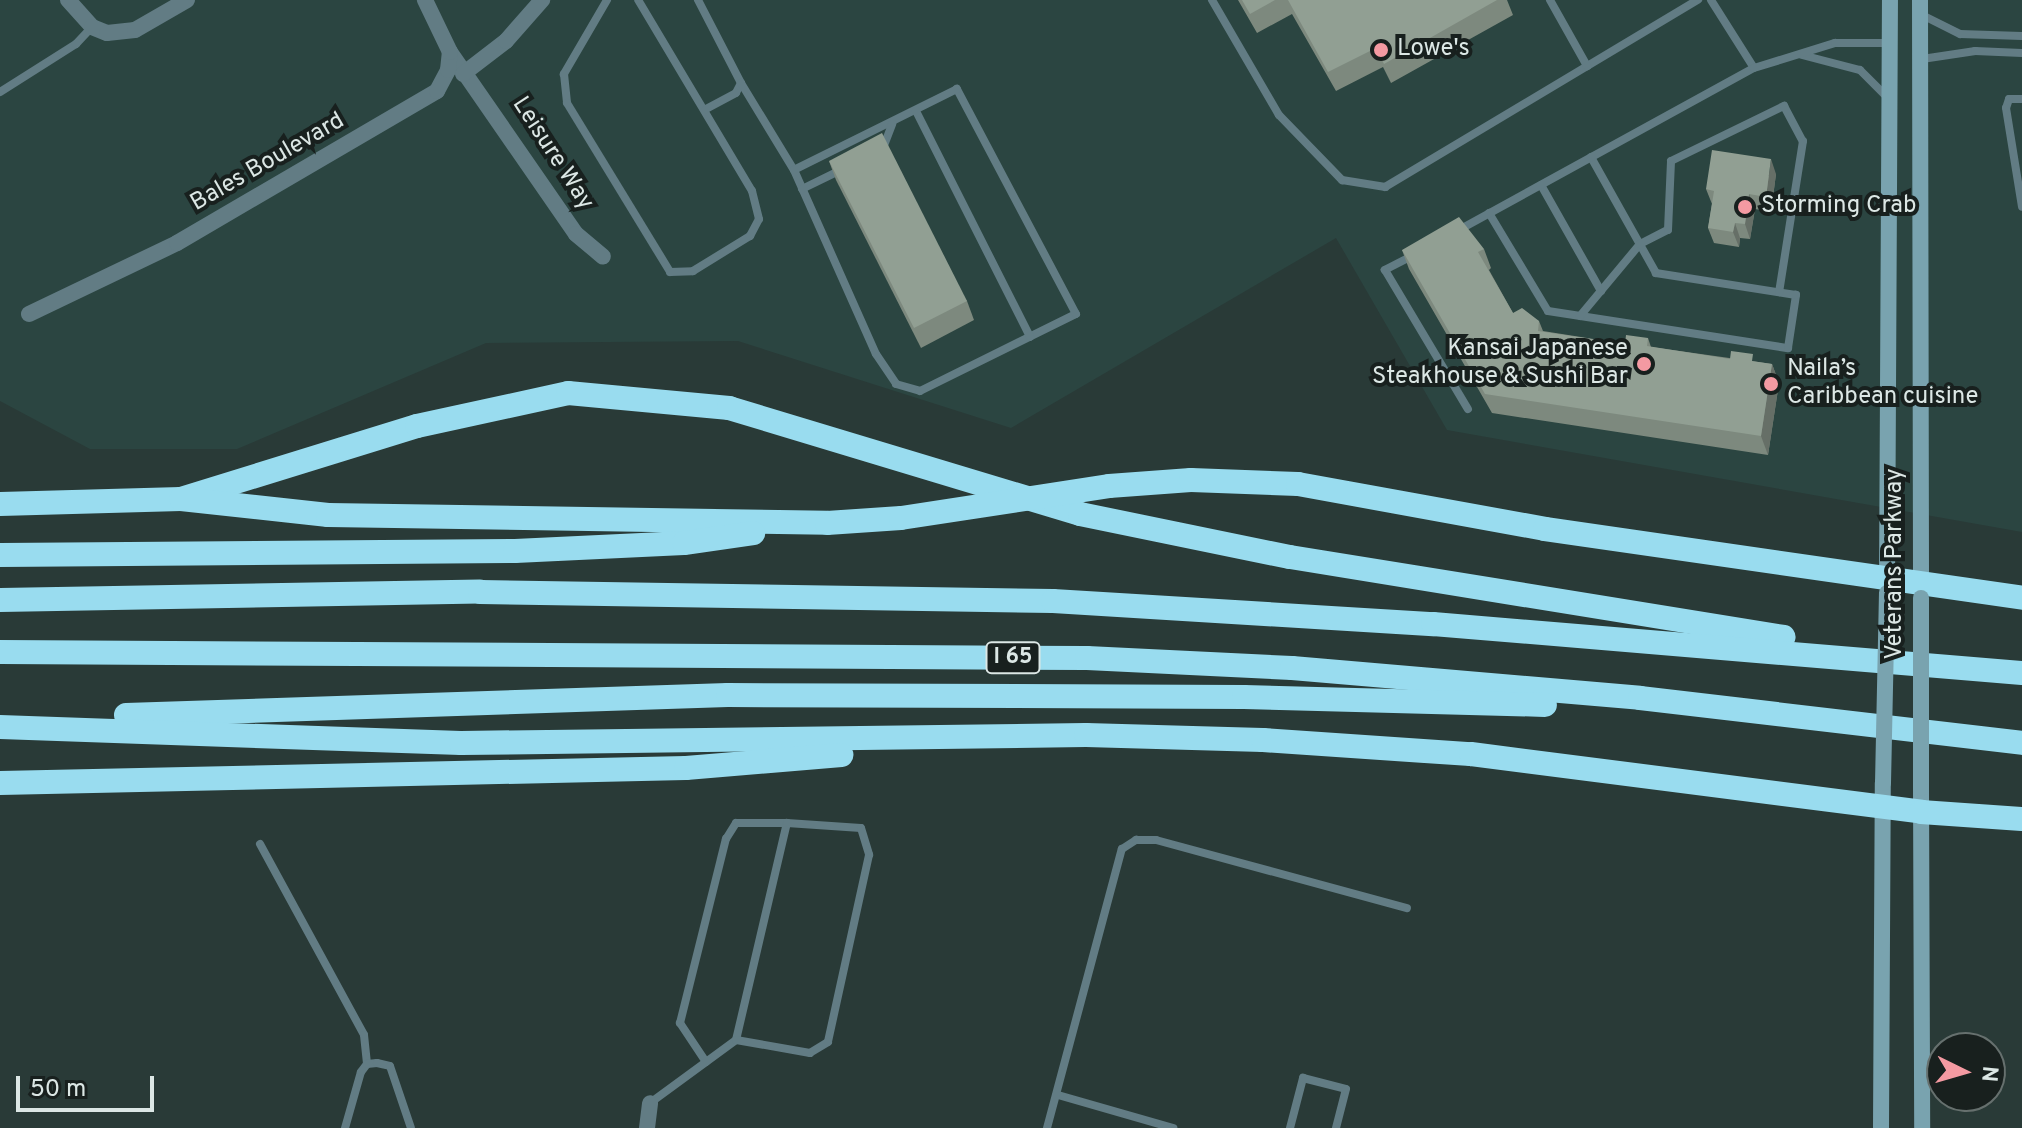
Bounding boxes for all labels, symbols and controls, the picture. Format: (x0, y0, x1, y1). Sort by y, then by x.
place label: Lowe's (1397, 36, 1470, 64)
marker: Lowe's (1372, 41, 1390, 59)
street label: Leisure Way (505, 92, 599, 216)
street label: Bales Boulevard (186, 107, 350, 219)
place label: Storming Crab (1761, 193, 1916, 221)
marker: Storming Crab (1736, 198, 1754, 216)
place label: Kansai Japanese Steakhouse & Sushi Bar (1372, 336, 1628, 392)
marker: Kansai Japanese Steakhouse & Sushi Bar (1635, 355, 1653, 373)
place label: Naila’s Caribbean cuisine (1787, 356, 1979, 412)
marker: Naila’s Caribbean cuisine (1762, 375, 1780, 393)
street label: Veterans Parkway (1882, 468, 1910, 660)
road number: I 65 (985, 640, 1041, 676)
north arrow (1926, 1032, 2006, 1112)
scale bar (20, 1060, 158, 1110)
text: N (1974, 1065, 2003, 1083)
text: 50 m (30, 1075, 86, 1105)

